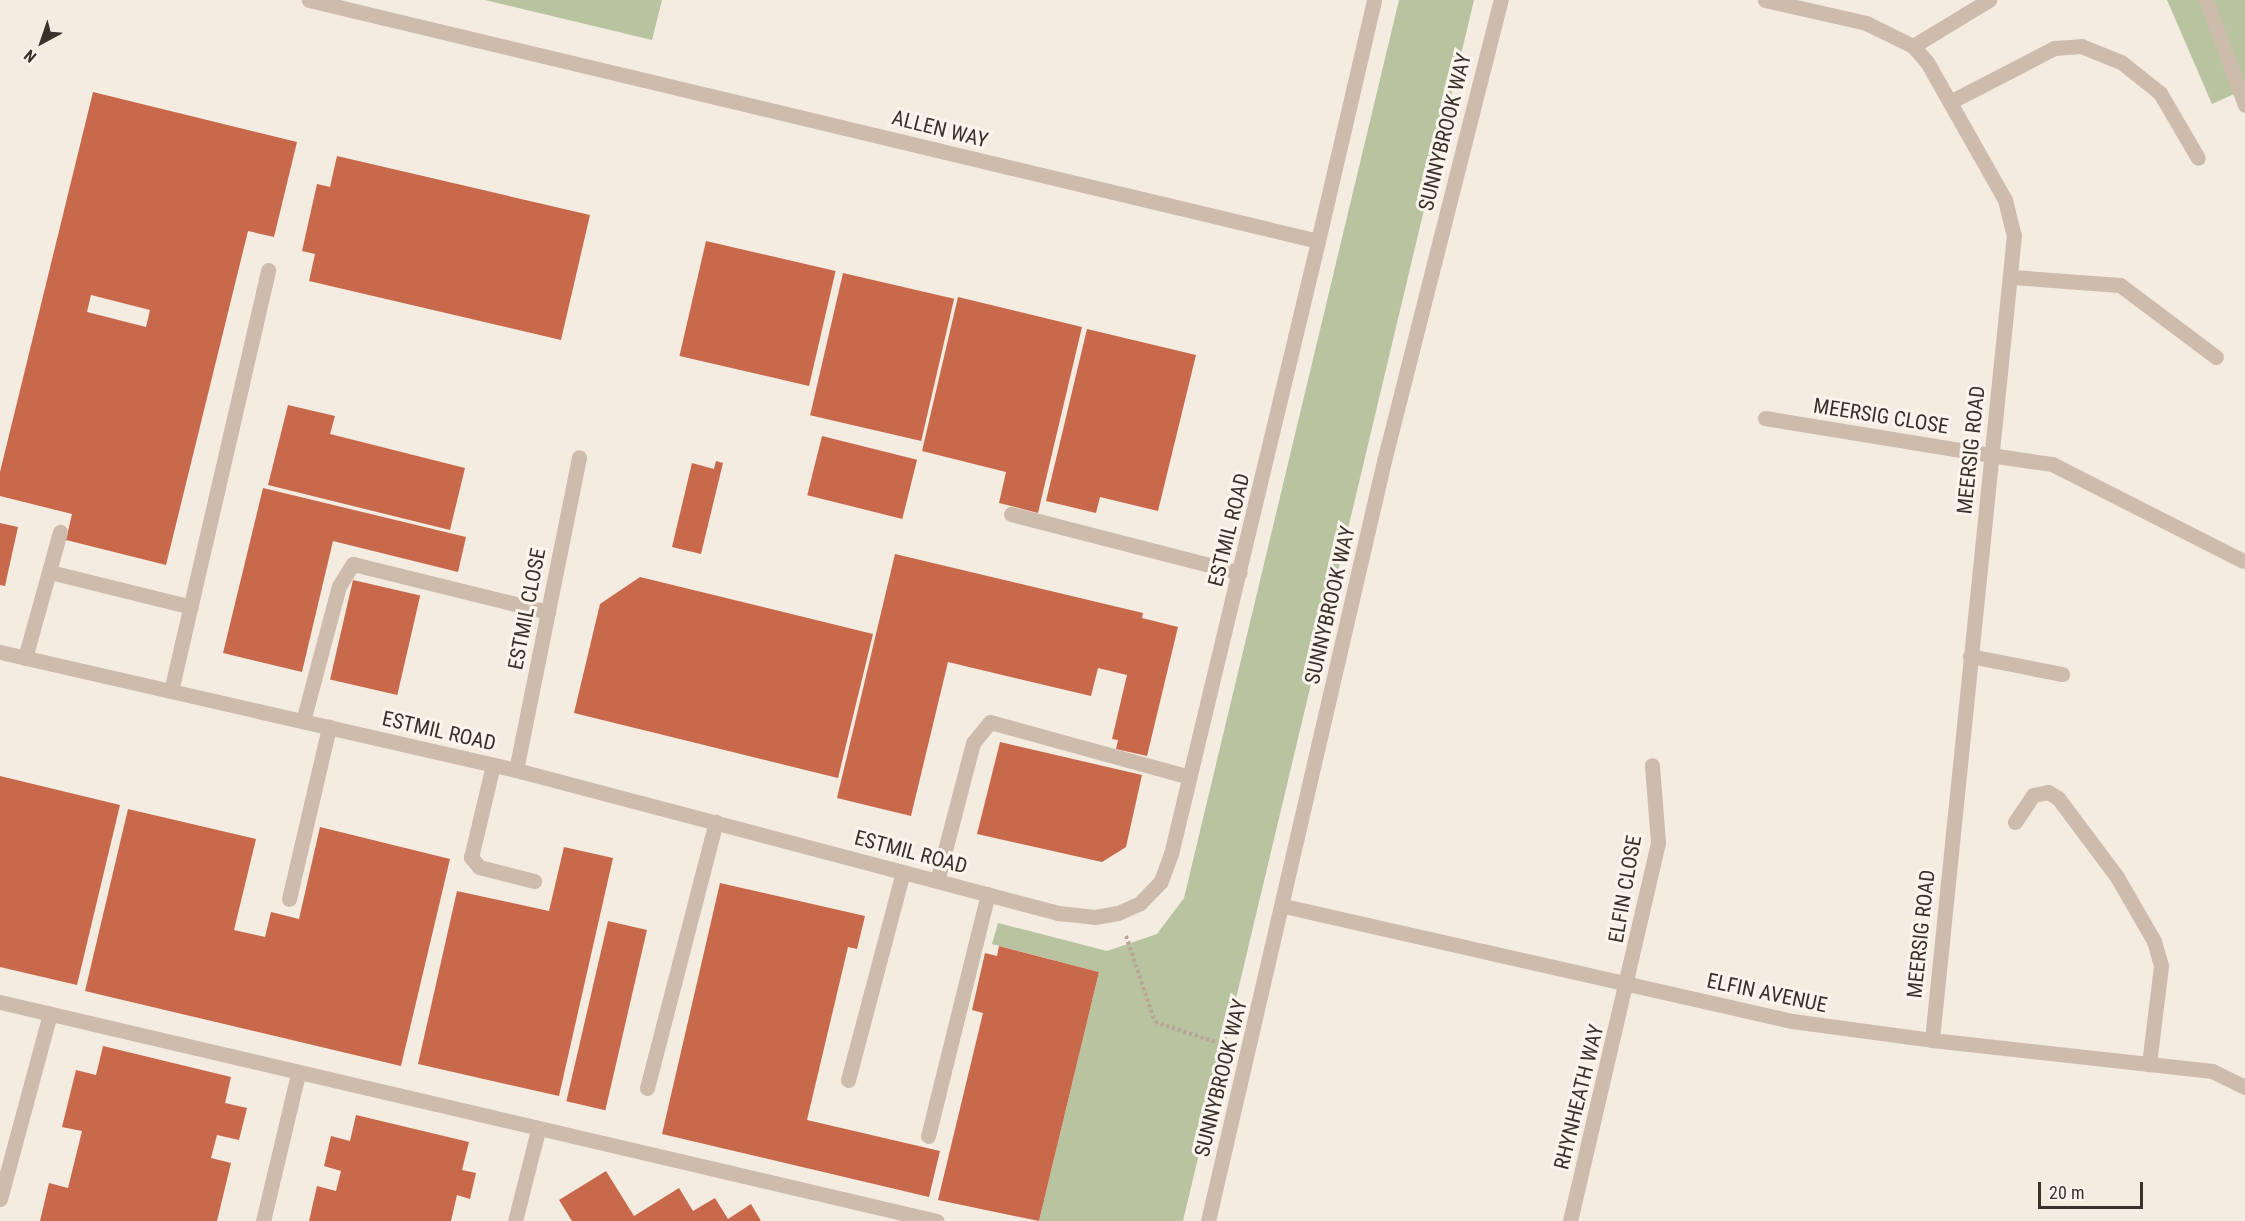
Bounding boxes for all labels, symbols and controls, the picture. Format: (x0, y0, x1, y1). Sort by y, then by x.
north arrow (12, 12, 72, 72)
text: N (20, 46, 40, 67)
street label: SUNNYBROOK WAY (1413, 51, 1477, 213)
street label: ALLEN WAY (889, 105, 991, 153)
street label: MEERSIG ROAD (1952, 385, 1990, 515)
street label: MEERSIG CLOSE (1812, 393, 1950, 439)
street label: ESTMIL ROAD (1203, 471, 1255, 589)
street label: SUNNYBROOK WAY (1300, 524, 1360, 686)
street label: ESTMIL CLOSE (503, 546, 551, 672)
street label: ESTMIL ROAD (380, 706, 498, 756)
street label: ESTMIL ROAD (852, 825, 970, 879)
street label: ELFIN CLOSE (1603, 833, 1647, 945)
street label: MEERSIG ROAD (1902, 869, 1940, 999)
street label: ELFIN AVENUE (1705, 968, 1829, 1018)
street label: SUNNYBROOK WAY (1189, 997, 1253, 1159)
street label: RHYNHEATH WAY (1549, 1022, 1609, 1172)
scale bar (2041, 1170, 2146, 1208)
text: 20 m (2049, 1182, 2084, 1203)

